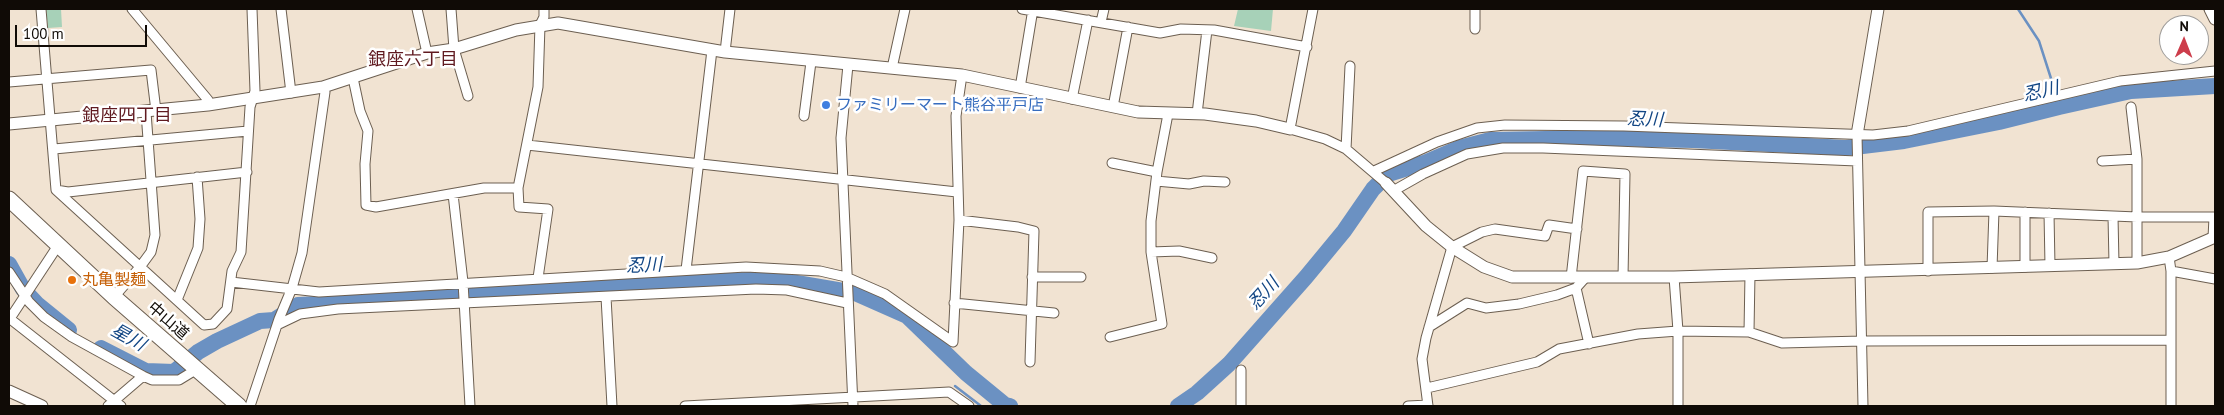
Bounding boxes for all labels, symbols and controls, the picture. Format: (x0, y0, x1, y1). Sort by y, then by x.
scale bar (18, 15, 150, 47)
north arrow (2159, 15, 2209, 65)
text: N (2179, 17, 2189, 35)
text: 100 m (23, 24, 64, 43)
district label: 銀座六丁目 (368, 49, 458, 71)
water label: 忍川 (2021, 77, 2061, 107)
place label: ファミリーマート熊谷平戸店 (836, 95, 1044, 115)
marker: ファミリーマート熊谷平戸店 (820, 99, 832, 111)
district label: 銀座四丁目 (82, 105, 172, 127)
water label: 忍川 (1627, 109, 1663, 131)
water label: 忍川 (625, 254, 663, 278)
place label: 丸亀製麺 (82, 270, 146, 290)
water label: 忍川 (1244, 273, 1284, 315)
marker: 丸亀製麺 (66, 274, 78, 286)
street label: 中山道 (144, 298, 192, 344)
water label: 星川 (107, 320, 149, 356)

